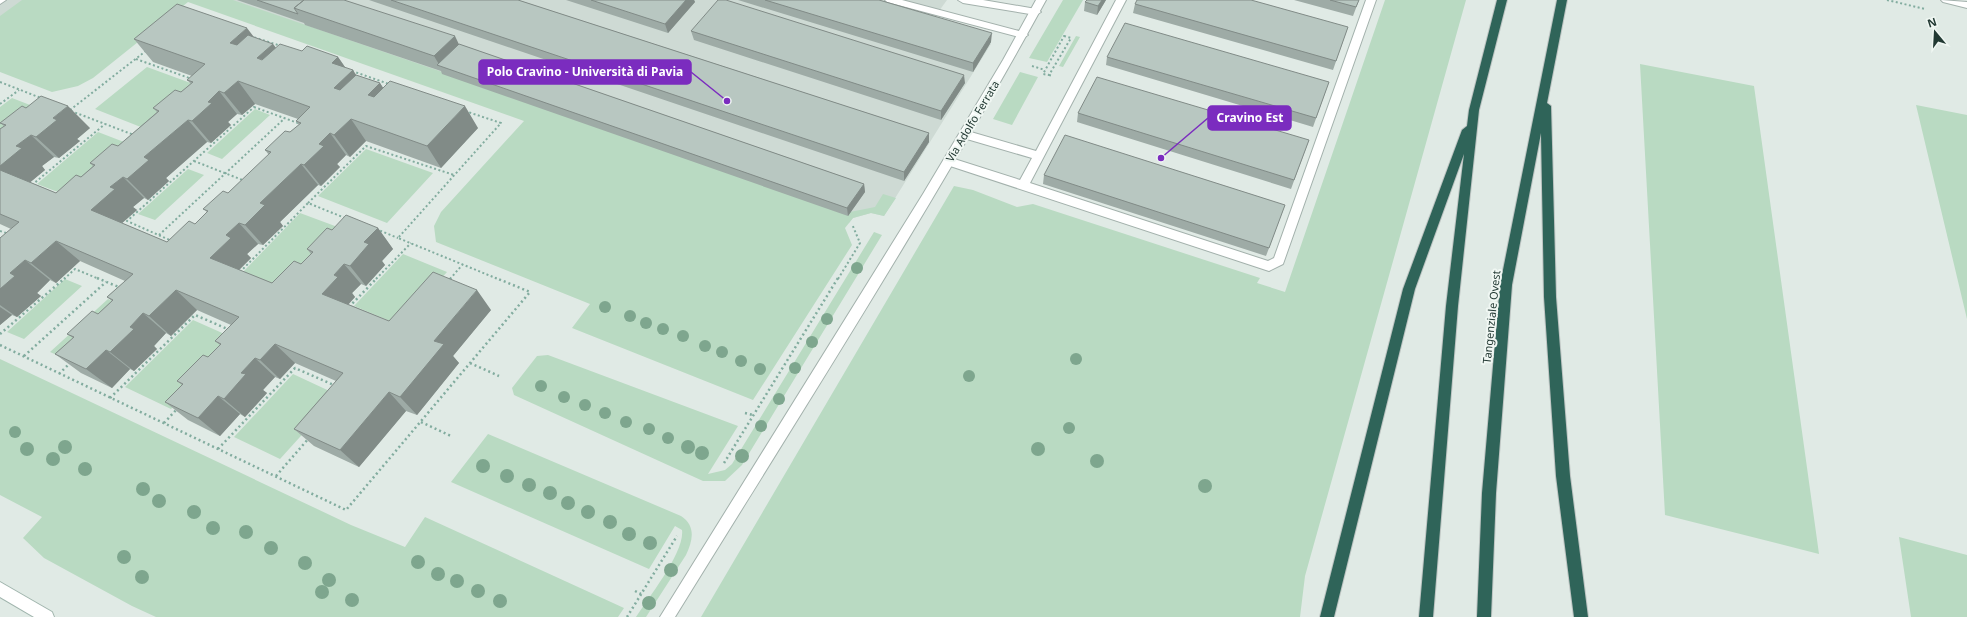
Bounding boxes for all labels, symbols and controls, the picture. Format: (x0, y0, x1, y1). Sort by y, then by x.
north arrow (1915, 12, 1955, 52)
text: N (1925, 13, 1938, 31)
callout: Polo Cravino - Università di Pavia (479, 60, 691, 84)
text: Polo Cravino - Università di Pavia (487, 63, 683, 80)
street label: Via Adolfo Ferrata (942, 78, 1002, 164)
callout: Cravino Est (1208, 106, 1291, 130)
text: Cravino Est (1217, 109, 1283, 126)
street label: Tangenziale Ovest (1479, 270, 1503, 364)

